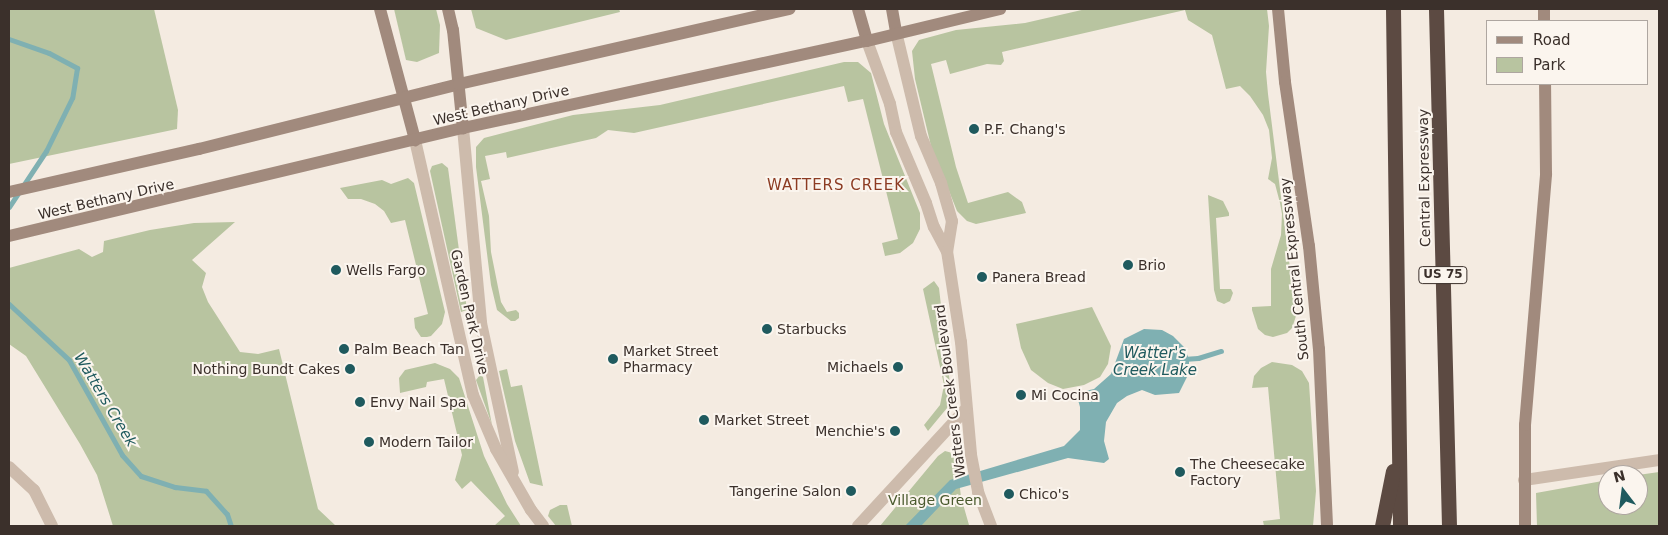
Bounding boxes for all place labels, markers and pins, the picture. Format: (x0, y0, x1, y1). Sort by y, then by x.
place label: P.F. Chang's (984, 121, 1066, 137)
marker: P.F. Chang's (968, 123, 980, 135)
place label: Brio (1138, 257, 1166, 273)
marker: Brio (1122, 259, 1134, 271)
place label: Wells Fargo (346, 262, 425, 278)
marker: Wells Fargo (330, 264, 342, 276)
place label: Panera Bread (992, 269, 1086, 285)
marker: Panera Bread (976, 271, 988, 283)
place label: Starbucks (777, 321, 847, 337)
marker: Starbucks (761, 323, 773, 335)
place label: Palm Beach Tan (354, 341, 464, 357)
marker: Palm Beach Tan (338, 343, 350, 355)
place label: Market Street Pharmacy (623, 343, 718, 376)
marker: Market Street Pharmacy (607, 353, 619, 365)
place label: Michaels (827, 359, 888, 375)
place label: Nothing Bundt Cakes (192, 361, 340, 377)
marker: Michaels (892, 361, 904, 373)
marker: Nothing Bundt Cakes (344, 363, 356, 375)
place label: Mi Cocina (1031, 387, 1099, 403)
marker: Mi Cocina (1015, 389, 1027, 401)
place label: Envy Nail Spa (370, 394, 466, 410)
marker: Envy Nail Spa (354, 396, 366, 408)
place label: Market Street (714, 412, 809, 428)
marker: Market Street (698, 414, 710, 426)
place label: Menchie's (815, 423, 885, 439)
marker: Menchie's (889, 425, 901, 437)
place label: Modern Tailor (379, 434, 473, 450)
marker: Modern Tailor (363, 436, 375, 448)
place label: The Cheesecake Factory (1190, 456, 1305, 488)
marker: The Cheesecake Factory (1174, 466, 1186, 478)
place label: Tangerine Salon (729, 483, 841, 499)
marker: Tangerine Salon (845, 485, 857, 497)
place label: Chico's (1019, 486, 1069, 502)
marker: Chico's (1003, 488, 1015, 500)

